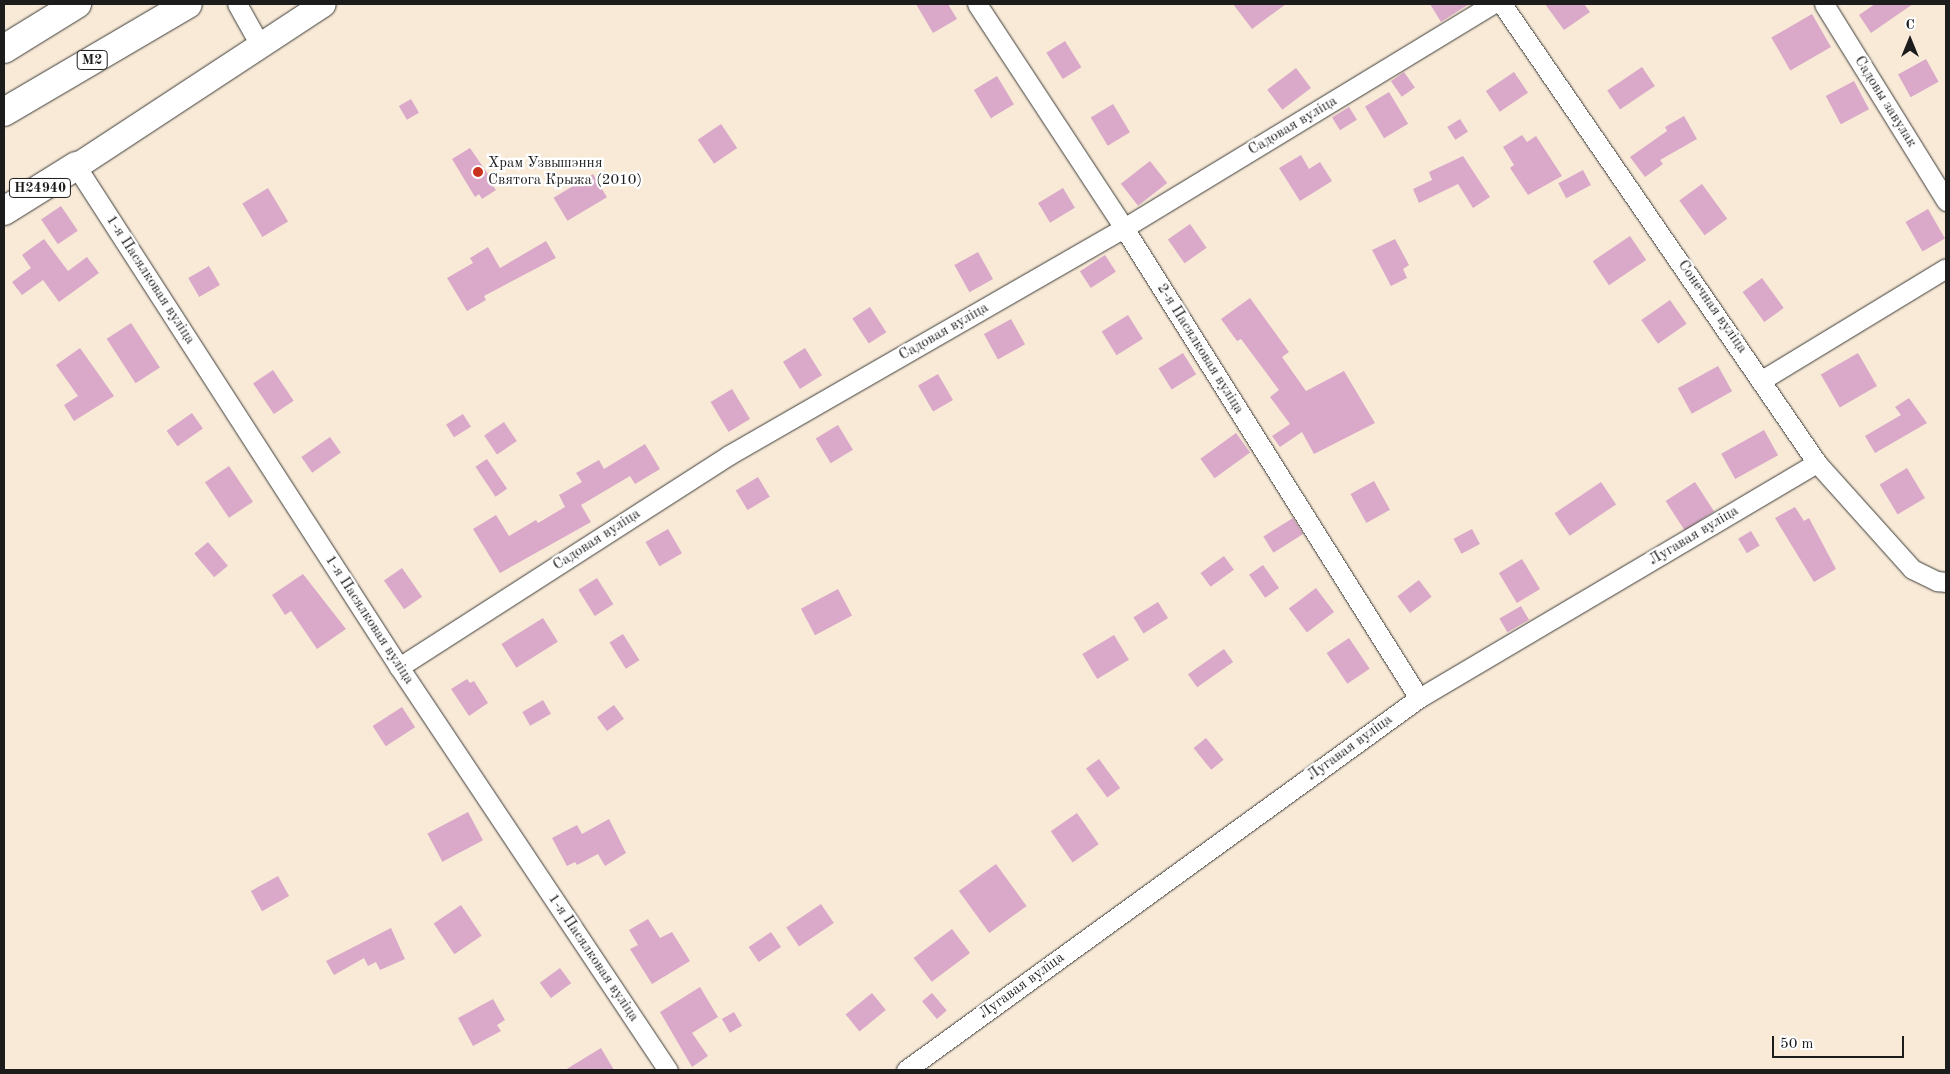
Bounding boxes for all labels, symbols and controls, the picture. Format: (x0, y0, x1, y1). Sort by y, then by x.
north arrow (1885, 15, 1935, 65)
text: С (1905, 18, 1915, 32)
road number: М2 (76, 48, 108, 72)
street label: Садовы завулак (1850, 53, 1920, 151)
street label: Садовая вуліца (1245, 92, 1341, 160)
place label: Храм Узвышэння Святога Крыжа (2010) (488, 154, 642, 189)
marker: Храм Узвышэння Святога Крыжа (2010) (472, 166, 484, 178)
road number: Н24940 (9, 177, 71, 200)
street label: 1-я Пасялковая вуліца (101, 212, 199, 348)
street label: Сонечная вуліца (1673, 257, 1751, 357)
street label: 2-я Пасялковая вуліца (1152, 280, 1248, 418)
street label: Садовая вуліца (896, 299, 992, 365)
street label: Лугавая вуліца (1646, 502, 1742, 570)
street label: Садовая вуліца (550, 505, 644, 575)
street label: 1-я Пасялковая вуліца (320, 552, 418, 688)
street label: Лугавая вуліца (1304, 711, 1396, 785)
street label: 1-я Пасялковая вуліца (543, 891, 643, 1025)
street label: Лугавая вуліца (976, 949, 1068, 1023)
scale bar (1775, 1026, 1908, 1058)
text: 50 m (1780, 1037, 1814, 1052)

